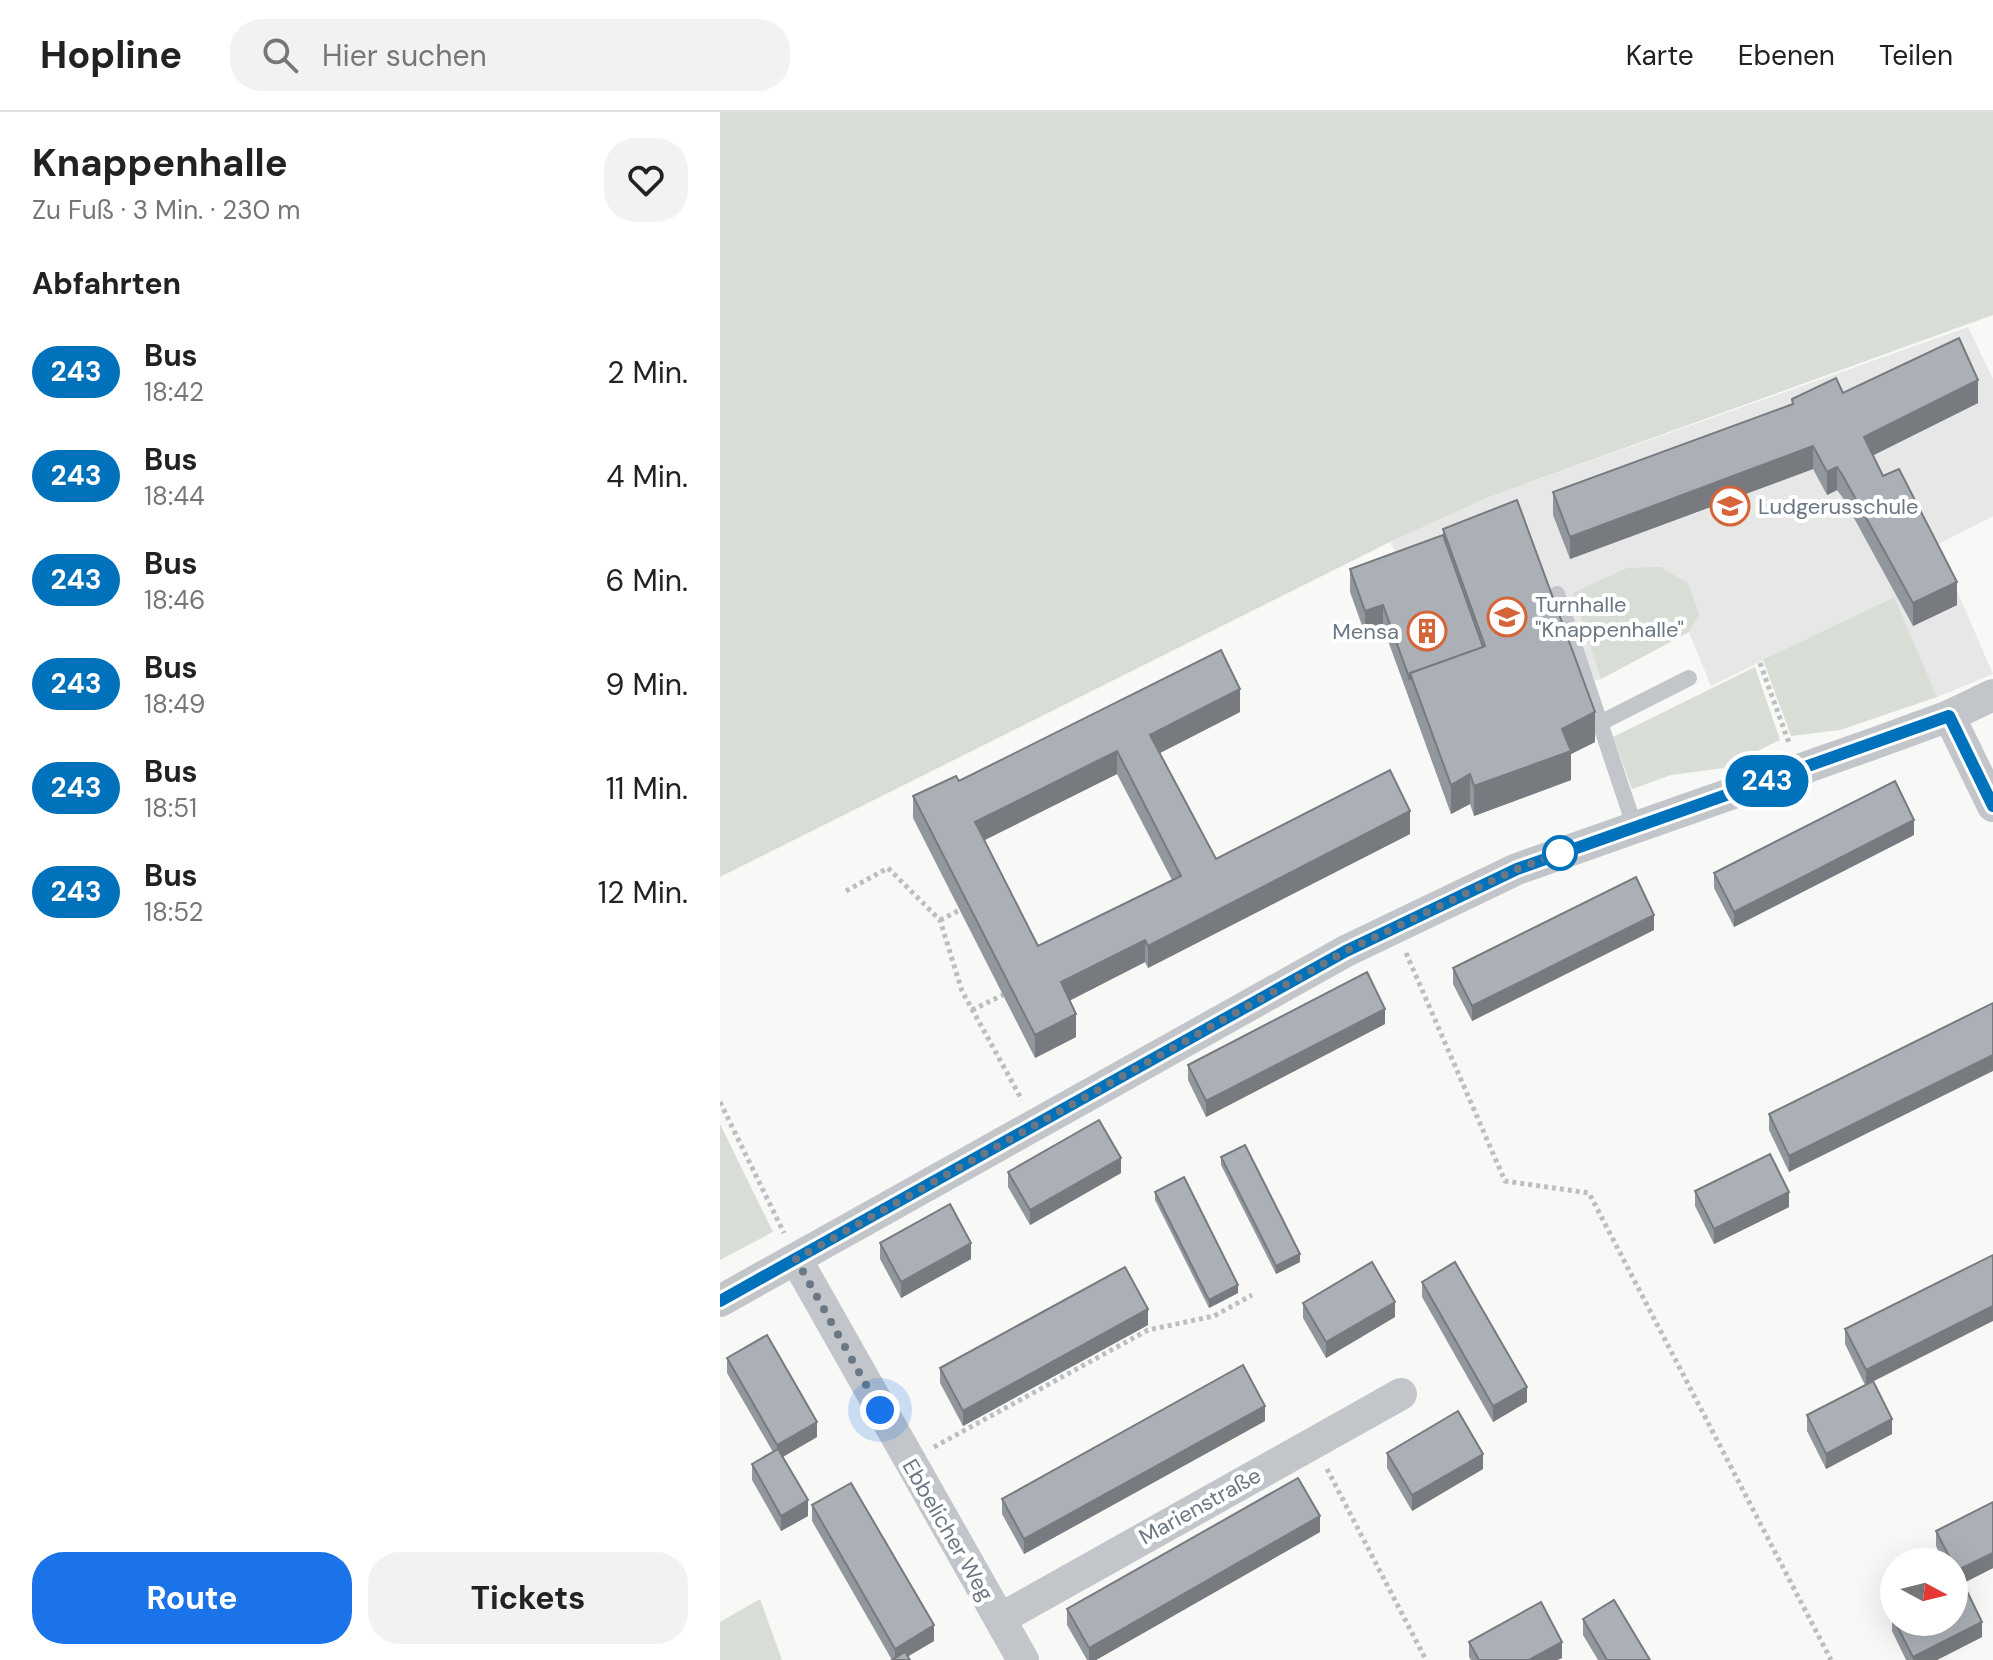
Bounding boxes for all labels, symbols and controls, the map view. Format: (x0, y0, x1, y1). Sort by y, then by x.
search box (230, 19, 790, 91)
text: Hopline (40, 30, 182, 80)
icon: search (258, 33, 302, 77)
text: Hier suchen (322, 36, 487, 75)
text: Karte (1626, 37, 1694, 74)
text: Ebenen (1738, 37, 1835, 74)
text: Teilen (1879, 37, 1953, 74)
text: Knappenhalle (32, 138, 288, 188)
button: heart (604, 138, 688, 222)
text: Zu Fuß · 3 Min. · 230 m (32, 193, 300, 227)
text: Abfahrten (32, 264, 181, 303)
text: Bus (144, 336, 198, 375)
text: 243 (50, 353, 102, 390)
text: 2 Min. (607, 353, 688, 392)
text: 18:42 (144, 375, 204, 409)
text: Bus (144, 440, 198, 479)
text: 243 (50, 457, 102, 494)
text: 4 Min. (606, 457, 688, 496)
text: 18:44 (144, 479, 205, 513)
school or university icon: Ludgerusschule (1709, 485, 1751, 527)
place label: Ludgerusschule (1758, 492, 1918, 521)
text: Bus (144, 544, 198, 583)
text: 243 (50, 561, 102, 598)
text: 6 Min. (606, 561, 688, 600)
text: 18:46 (144, 583, 205, 617)
place label: Turnhalle "Knappenhalle" (1535, 590, 1684, 644)
school or university icon: Turnhalle "Knappenhalle" (1486, 596, 1528, 638)
building icon: Mensa (1406, 610, 1448, 652)
place label: Mensa (1332, 617, 1399, 646)
text: Bus (144, 648, 198, 687)
text: 243 (50, 665, 102, 702)
text: 9 Min. (606, 665, 688, 704)
text: 18:49 (144, 687, 205, 721)
text: Bus (144, 752, 198, 791)
line badge: 243 (1721, 755, 1813, 807)
text: 243 (1741, 762, 1793, 799)
text: 243 (50, 769, 102, 806)
text: 11 Min. (606, 769, 688, 808)
text: 18:51 (144, 791, 197, 825)
unlabelled marker (1543, 836, 1577, 870)
text: Bus (144, 856, 198, 895)
text: 243 (50, 873, 102, 910)
text: 12 Min. (598, 873, 688, 912)
text: 18:52 (144, 895, 204, 929)
your location (860, 1390, 900, 1430)
street label: Ebbelicher Weg (896, 1454, 1000, 1606)
street label: Marienstraße (1134, 1461, 1266, 1551)
north arrow (1880, 1548, 1968, 1636)
map controls (1880, 1548, 1968, 1636)
button: Route (32, 1552, 352, 1644)
button: Tickets (368, 1552, 688, 1644)

